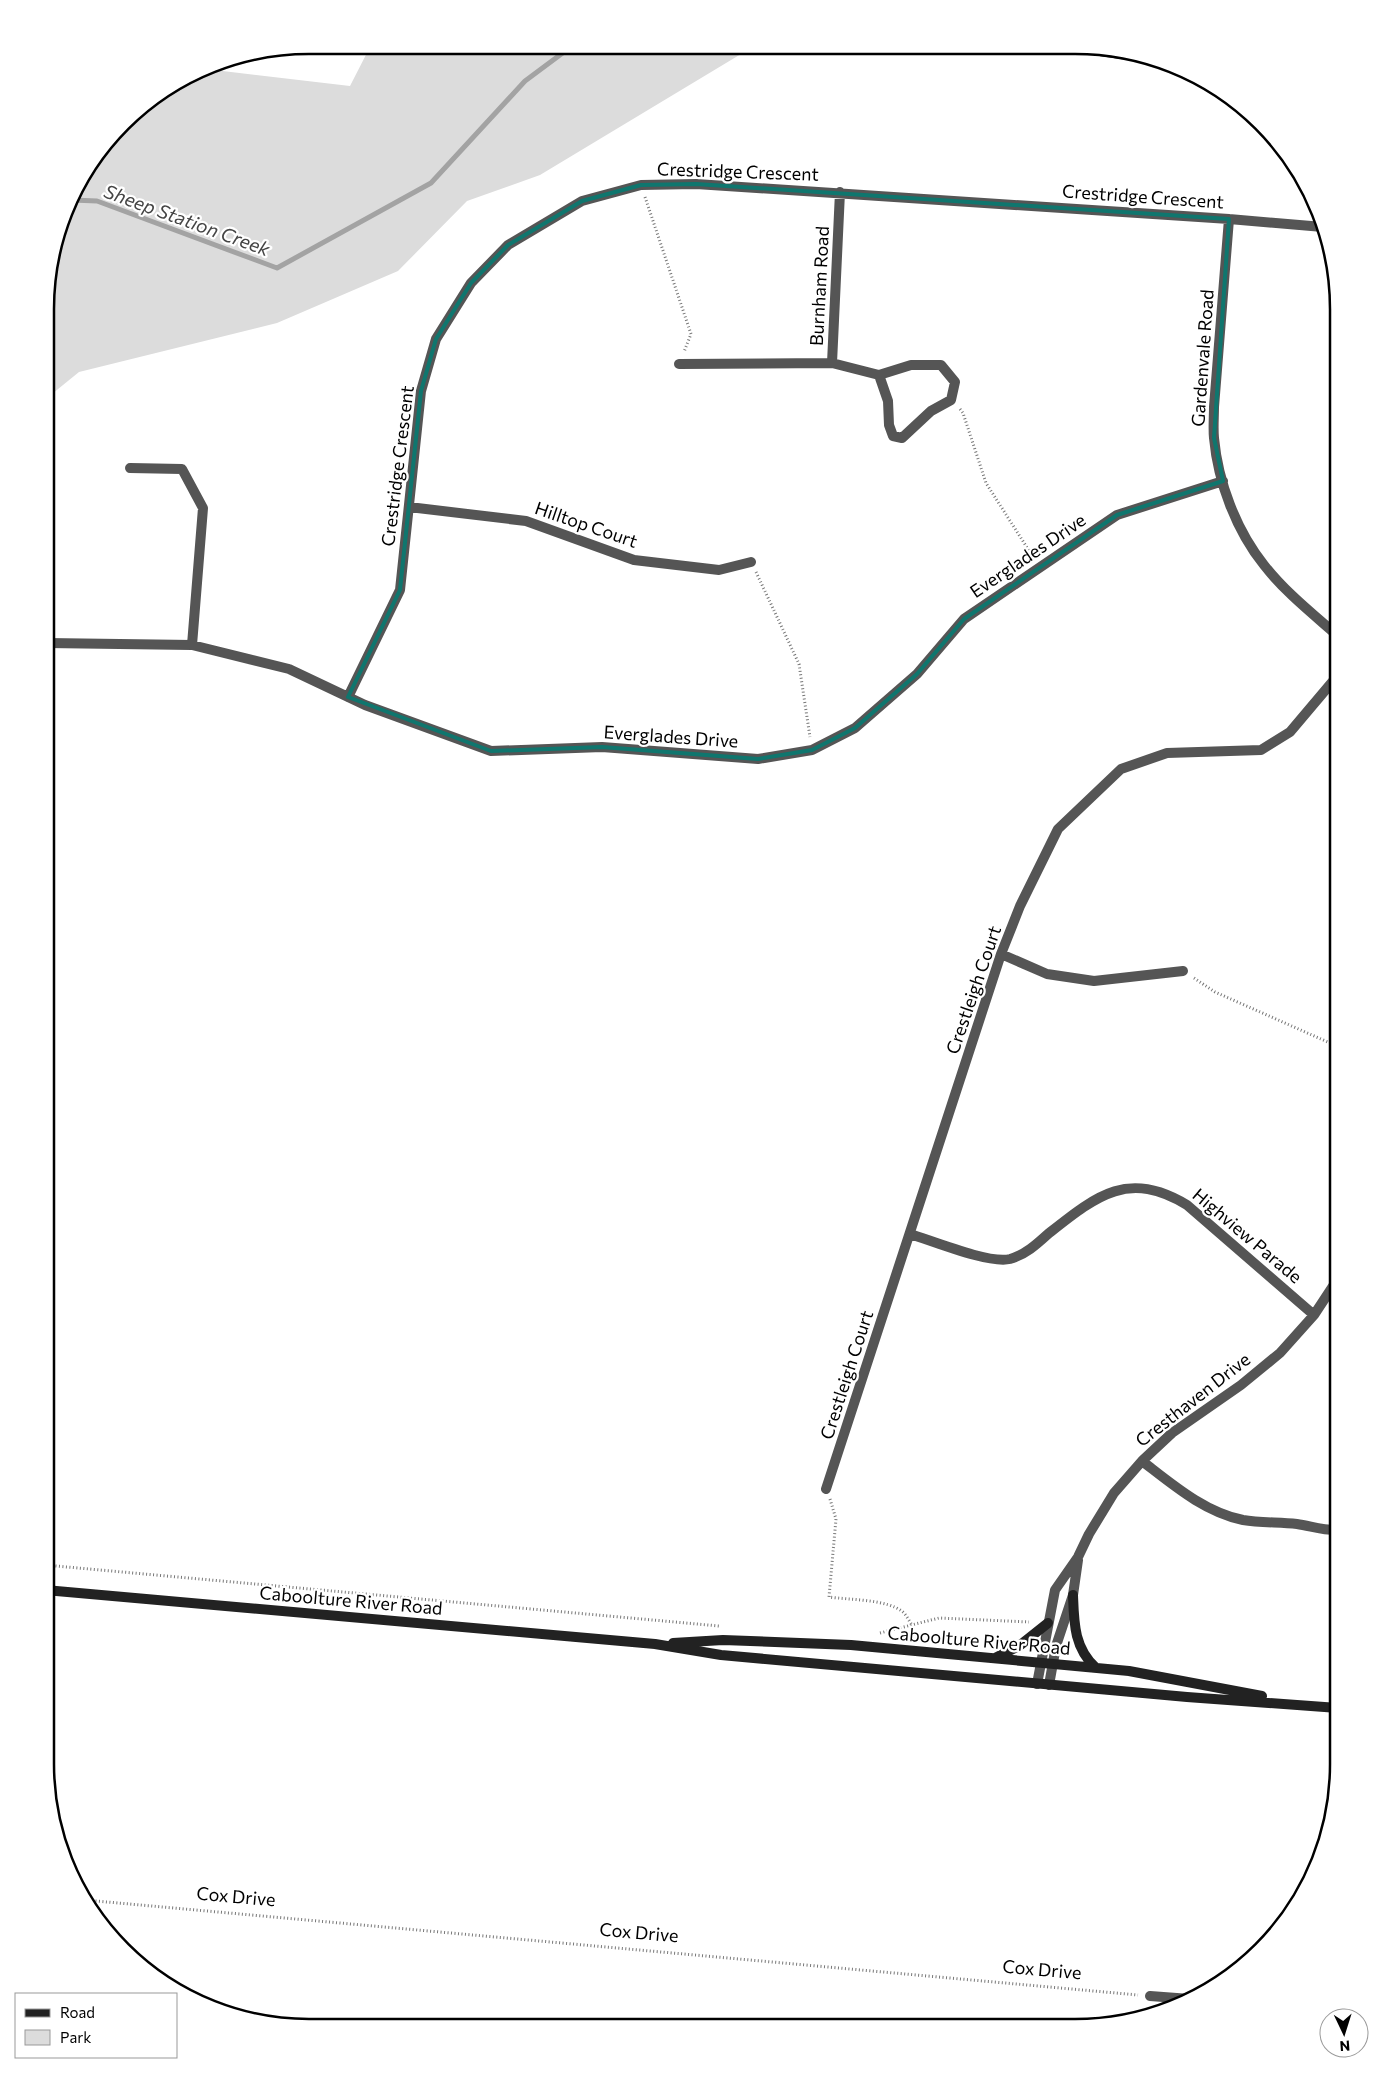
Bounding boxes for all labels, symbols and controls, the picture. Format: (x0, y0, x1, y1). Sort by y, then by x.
street label: Crestridge Crescent (657, 157, 819, 185)
water label: Sheep Station Creek (101, 179, 274, 260)
street label: Crestridge Crescent (1062, 179, 1225, 213)
street label: Burnham Road (805, 225, 833, 346)
street label: Gardenvale Road (1186, 289, 1218, 427)
street label: Crestridge Crescent (376, 384, 418, 548)
street label: Hilltop Court (532, 496, 641, 552)
street label: Everglades Drive (965, 508, 1089, 602)
street label: Everglades Drive (603, 720, 739, 752)
street label: Crestleigh Court (941, 923, 1005, 1057)
street label: Highview Parade (1188, 1183, 1307, 1287)
street label: Crestleigh Court (815, 1307, 877, 1442)
street label: Cresthaven Drive (1131, 1348, 1254, 1451)
street label: Caboolture River Road (259, 1581, 443, 1619)
street label: Caboolture River Road (887, 1621, 1071, 1659)
street label: Cox Drive (196, 1882, 276, 1910)
street label: Cox Drive (599, 1918, 679, 1946)
street label: Cox Drive (1002, 1955, 1082, 1983)
legend (15, 1993, 178, 2058)
text: Road (60, 2003, 95, 2021)
north arrow (1319, 2008, 1369, 2058)
text: Park (60, 2028, 91, 2046)
text: N (1339, 2038, 1351, 2055)

